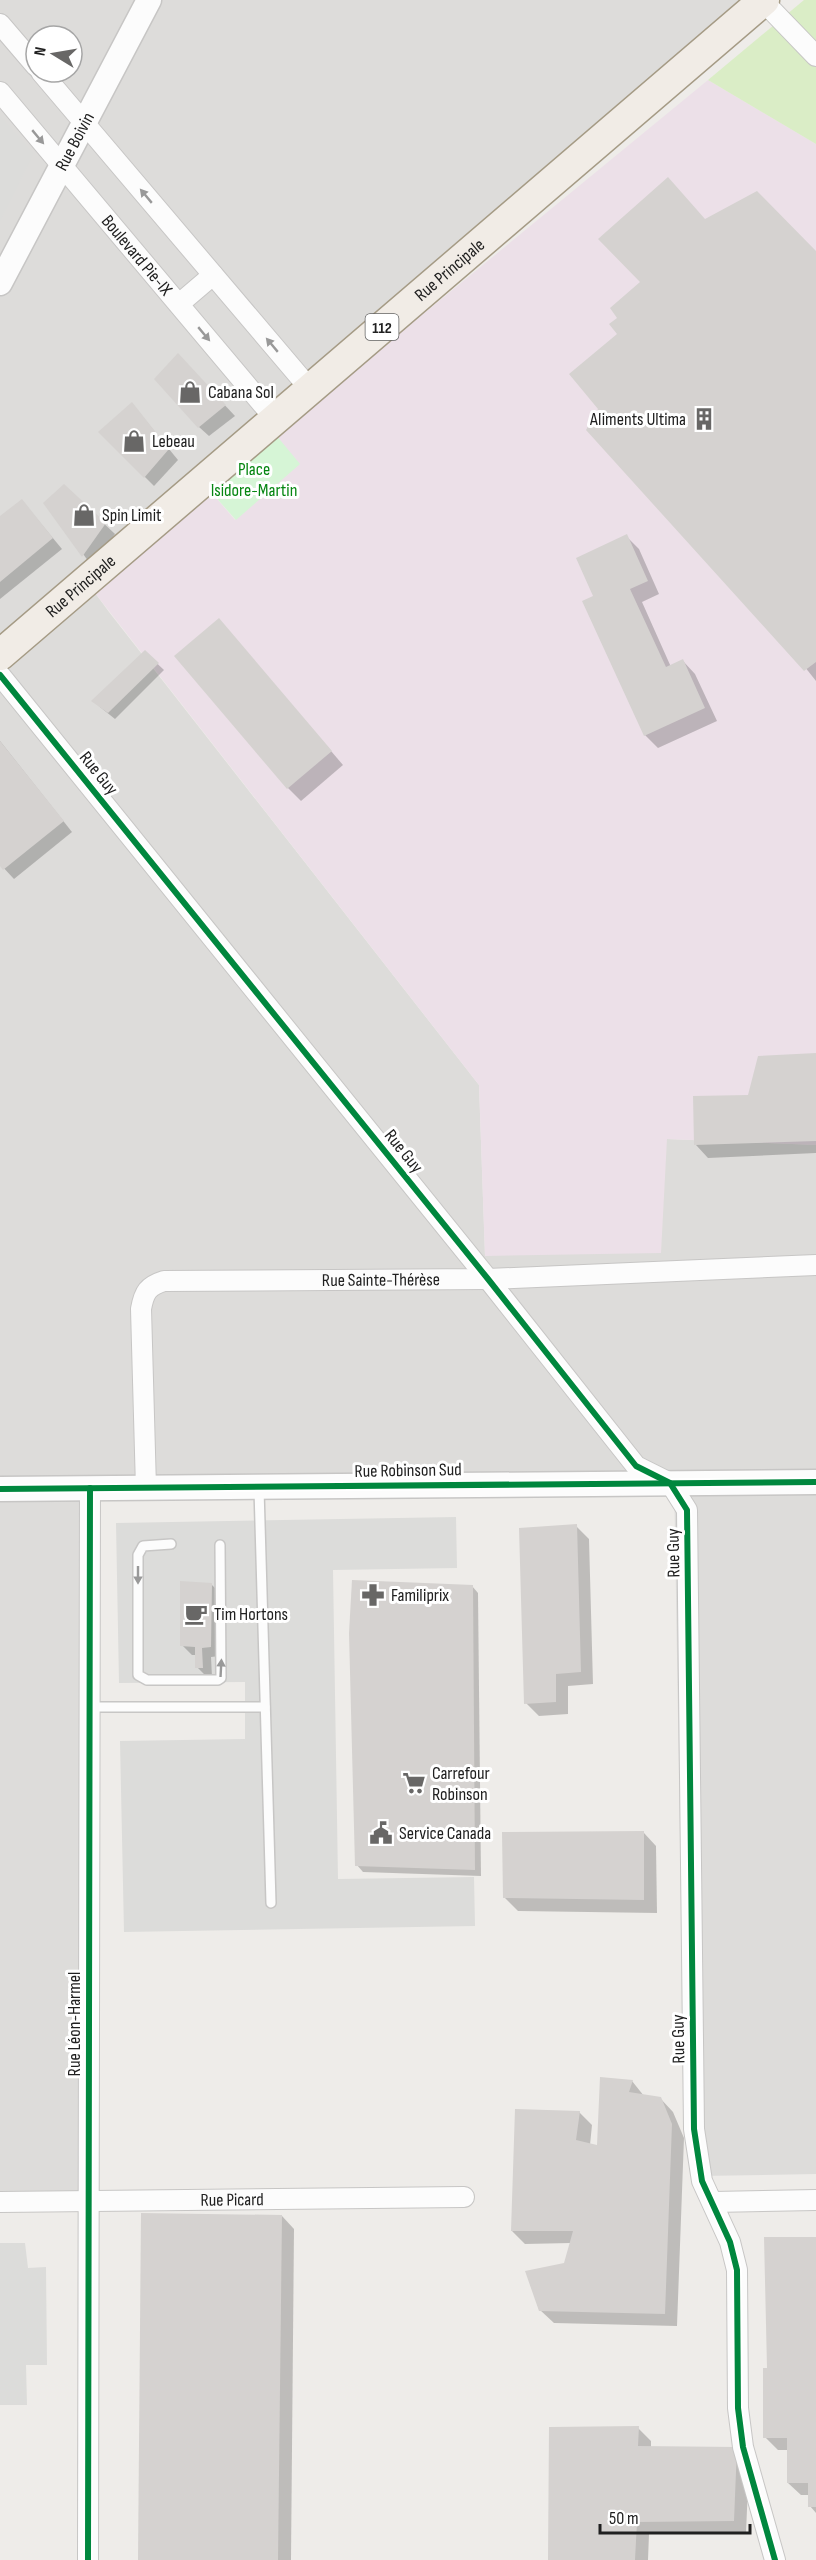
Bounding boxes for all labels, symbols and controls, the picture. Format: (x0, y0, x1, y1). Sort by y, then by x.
north arrow (24, 24, 84, 84)
text: N (31, 45, 51, 57)
street label: Rue Boivin (51, 109, 99, 174)
one-way arrow (31, 129, 44, 145)
one-way arrow (140, 189, 153, 204)
street label: Boulevard Pie-IX (97, 211, 177, 300)
street label: Rue Principale (411, 234, 489, 306)
road number: 112 (366, 314, 398, 340)
one-way arrow (197, 326, 210, 342)
one-way arrow (266, 338, 279, 353)
shop icon: Cabana Sol (177, 379, 203, 405)
place label: Cabana Sol (208, 382, 274, 403)
building icon: Aliments Ultima (691, 406, 717, 432)
place label: Aliments Ultima (589, 409, 686, 430)
shop icon: Lebeau (121, 428, 147, 454)
place label: Lebeau (152, 431, 195, 452)
park label: Place Isidore-Martin (211, 459, 297, 501)
shop icon: Spin Limit (71, 502, 97, 528)
place label: Spin Limit (102, 505, 162, 526)
street label: Rue Principale (42, 551, 120, 622)
street label: Rue Guy (75, 747, 122, 799)
street label: Rue Guy (380, 1125, 427, 1177)
street label: Rue Sainte-Thérèse (322, 1269, 440, 1291)
street label: Rue Robinson Sud (354, 1459, 462, 1482)
street label: Rue Guy (663, 1528, 684, 1578)
one-way arrow (133, 1566, 143, 1585)
pharmacy icon: Familiprix (360, 1582, 386, 1608)
place label: Familiprix (391, 1585, 449, 1606)
cafe icon: Tim Hortons (183, 1601, 209, 1627)
place label: Tim Hortons (214, 1604, 288, 1625)
one-way arrow (217, 1658, 226, 1677)
place label: Carrefour Robinson (432, 1763, 490, 1805)
supermarket icon: Carrefour Robinson (401, 1770, 427, 1796)
public building icon: Service Canada (368, 1820, 394, 1846)
place label: Service Canada (399, 1823, 491, 1844)
street label: Rue Léon-Harmel (64, 1972, 85, 2076)
street label: Rue Guy (668, 2014, 689, 2064)
street label: Rue Picard (200, 2189, 264, 2211)
scale bar (600, 2497, 750, 2535)
text: 50 m (609, 2508, 639, 2529)

